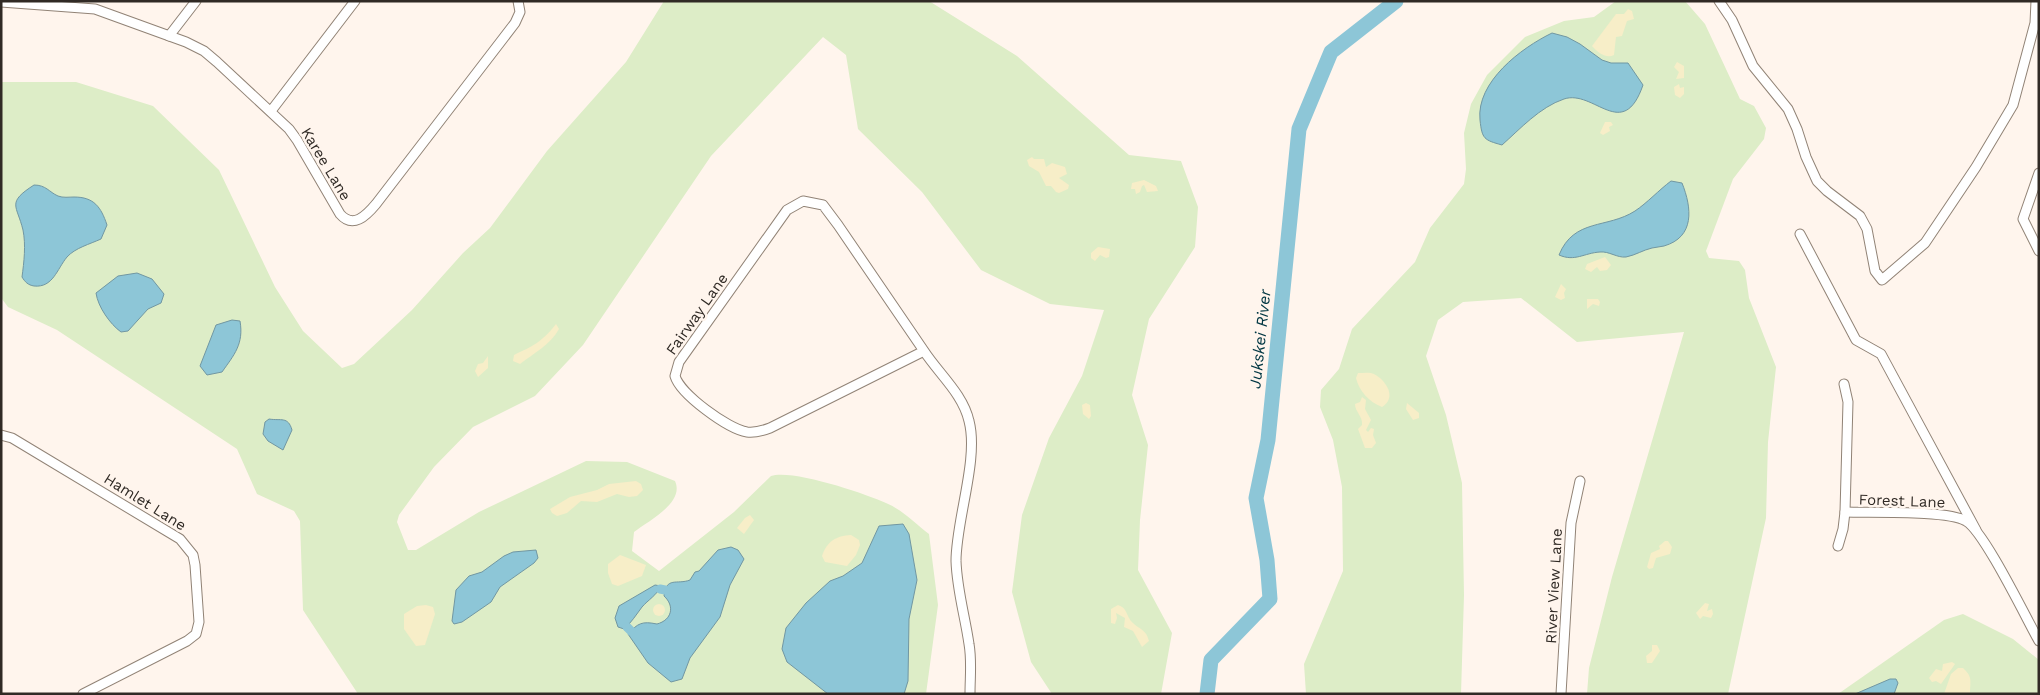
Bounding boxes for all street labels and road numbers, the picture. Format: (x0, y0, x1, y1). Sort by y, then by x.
street label: Karee Lane (297, 124, 355, 204)
street label: Fairway Lane (662, 270, 732, 358)
street label: Hamlet Lane (101, 470, 189, 534)
street label: Forest Lane (1858, 490, 1946, 512)
street label: River View Lane (1542, 528, 1566, 644)

